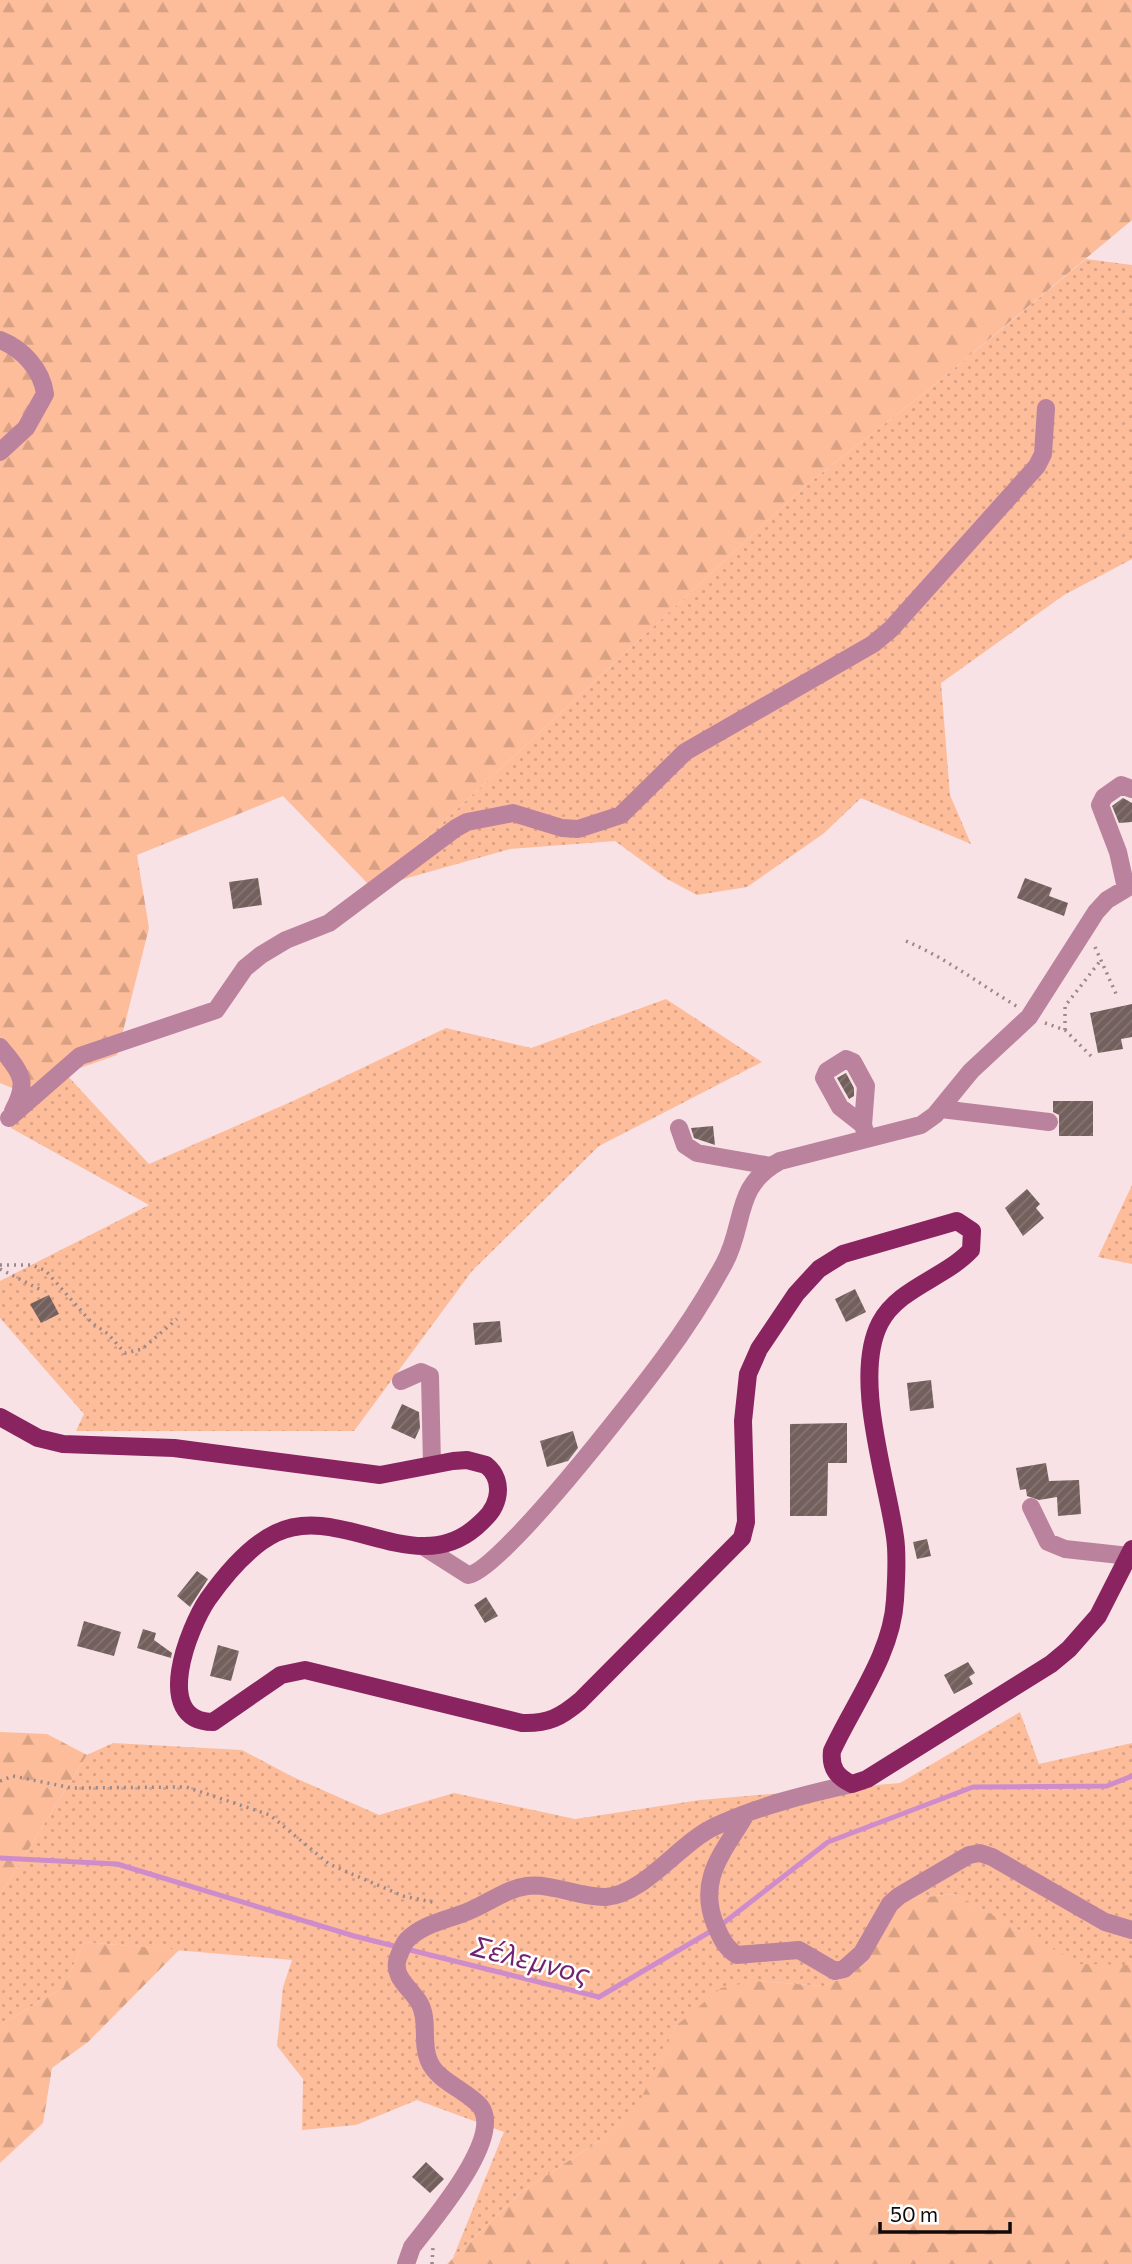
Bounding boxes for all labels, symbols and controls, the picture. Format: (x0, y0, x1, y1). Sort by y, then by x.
water label: Σέλεμνος (467, 1928, 594, 1990)
scale bar (880, 2190, 1010, 2234)
text: 50 m (890, 2201, 938, 2226)

